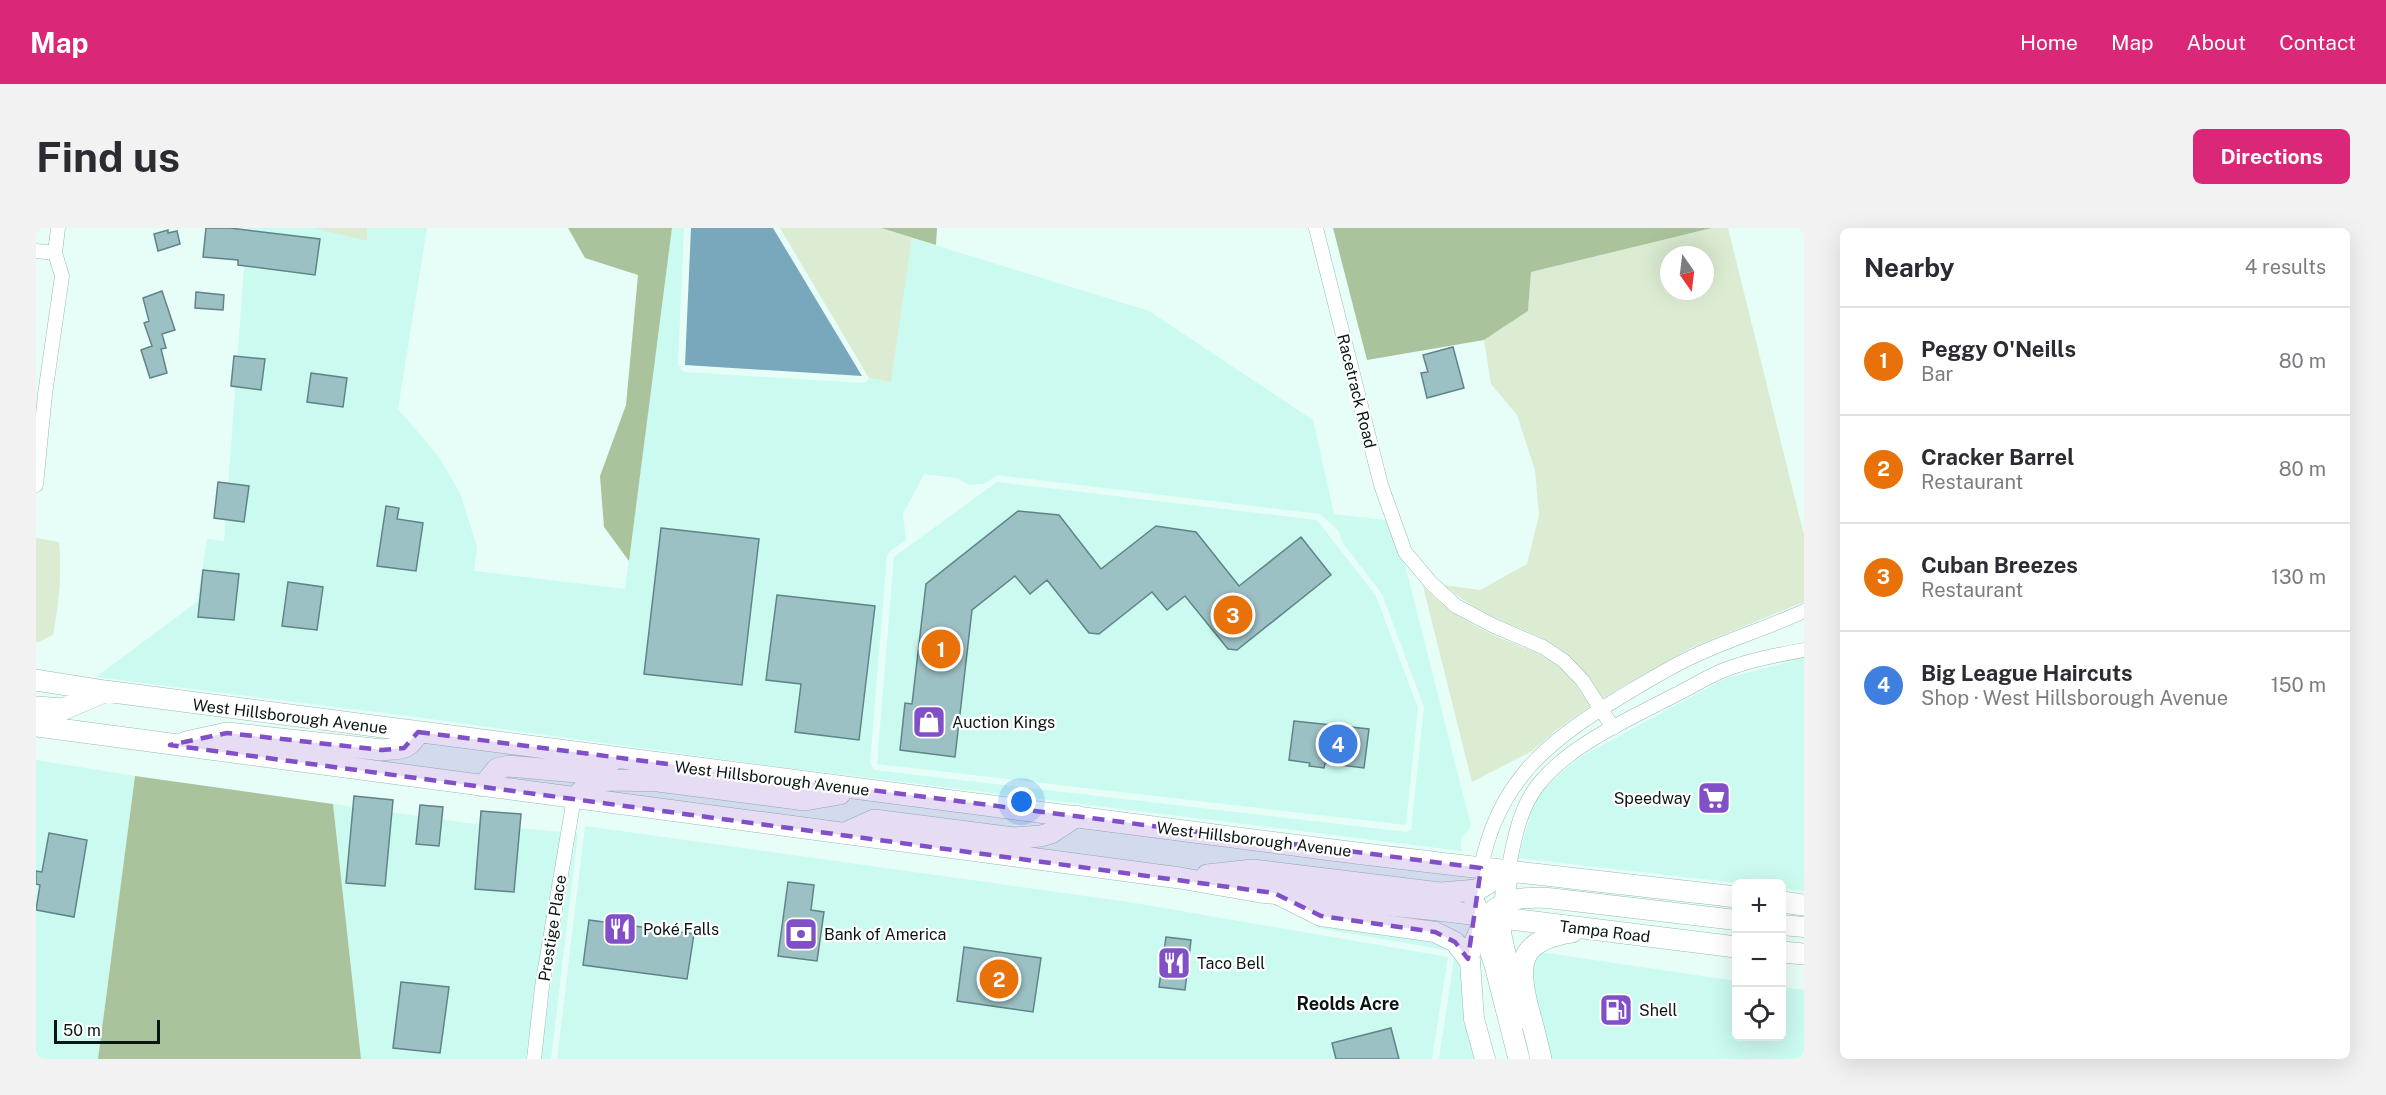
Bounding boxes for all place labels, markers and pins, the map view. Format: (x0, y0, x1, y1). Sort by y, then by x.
pin: 3 (1214, 592, 1252, 638)
pin: 1 (922, 626, 960, 672)
shop icon: Auction Kings (911, 704, 947, 740)
place label: Auction Kings (952, 713, 1055, 732)
pin: 4 (1318, 722, 1358, 766)
supermarket icon: Speedway (1696, 780, 1732, 816)
place label: Speedway (1614, 789, 1691, 808)
restaurant icon: Poké Falls (602, 911, 638, 947)
bank icon: Bank of America (783, 916, 819, 952)
place label: Poké Falls (643, 920, 719, 939)
place label: Bank of America (824, 925, 946, 944)
restaurant icon: Taco Bell (1156, 945, 1192, 981)
place label: Taco Bell (1197, 954, 1265, 973)
pin: 2 (980, 956, 1018, 1002)
fuel station icon: Shell (1598, 992, 1634, 1028)
place label: Shell (1639, 1001, 1678, 1020)

